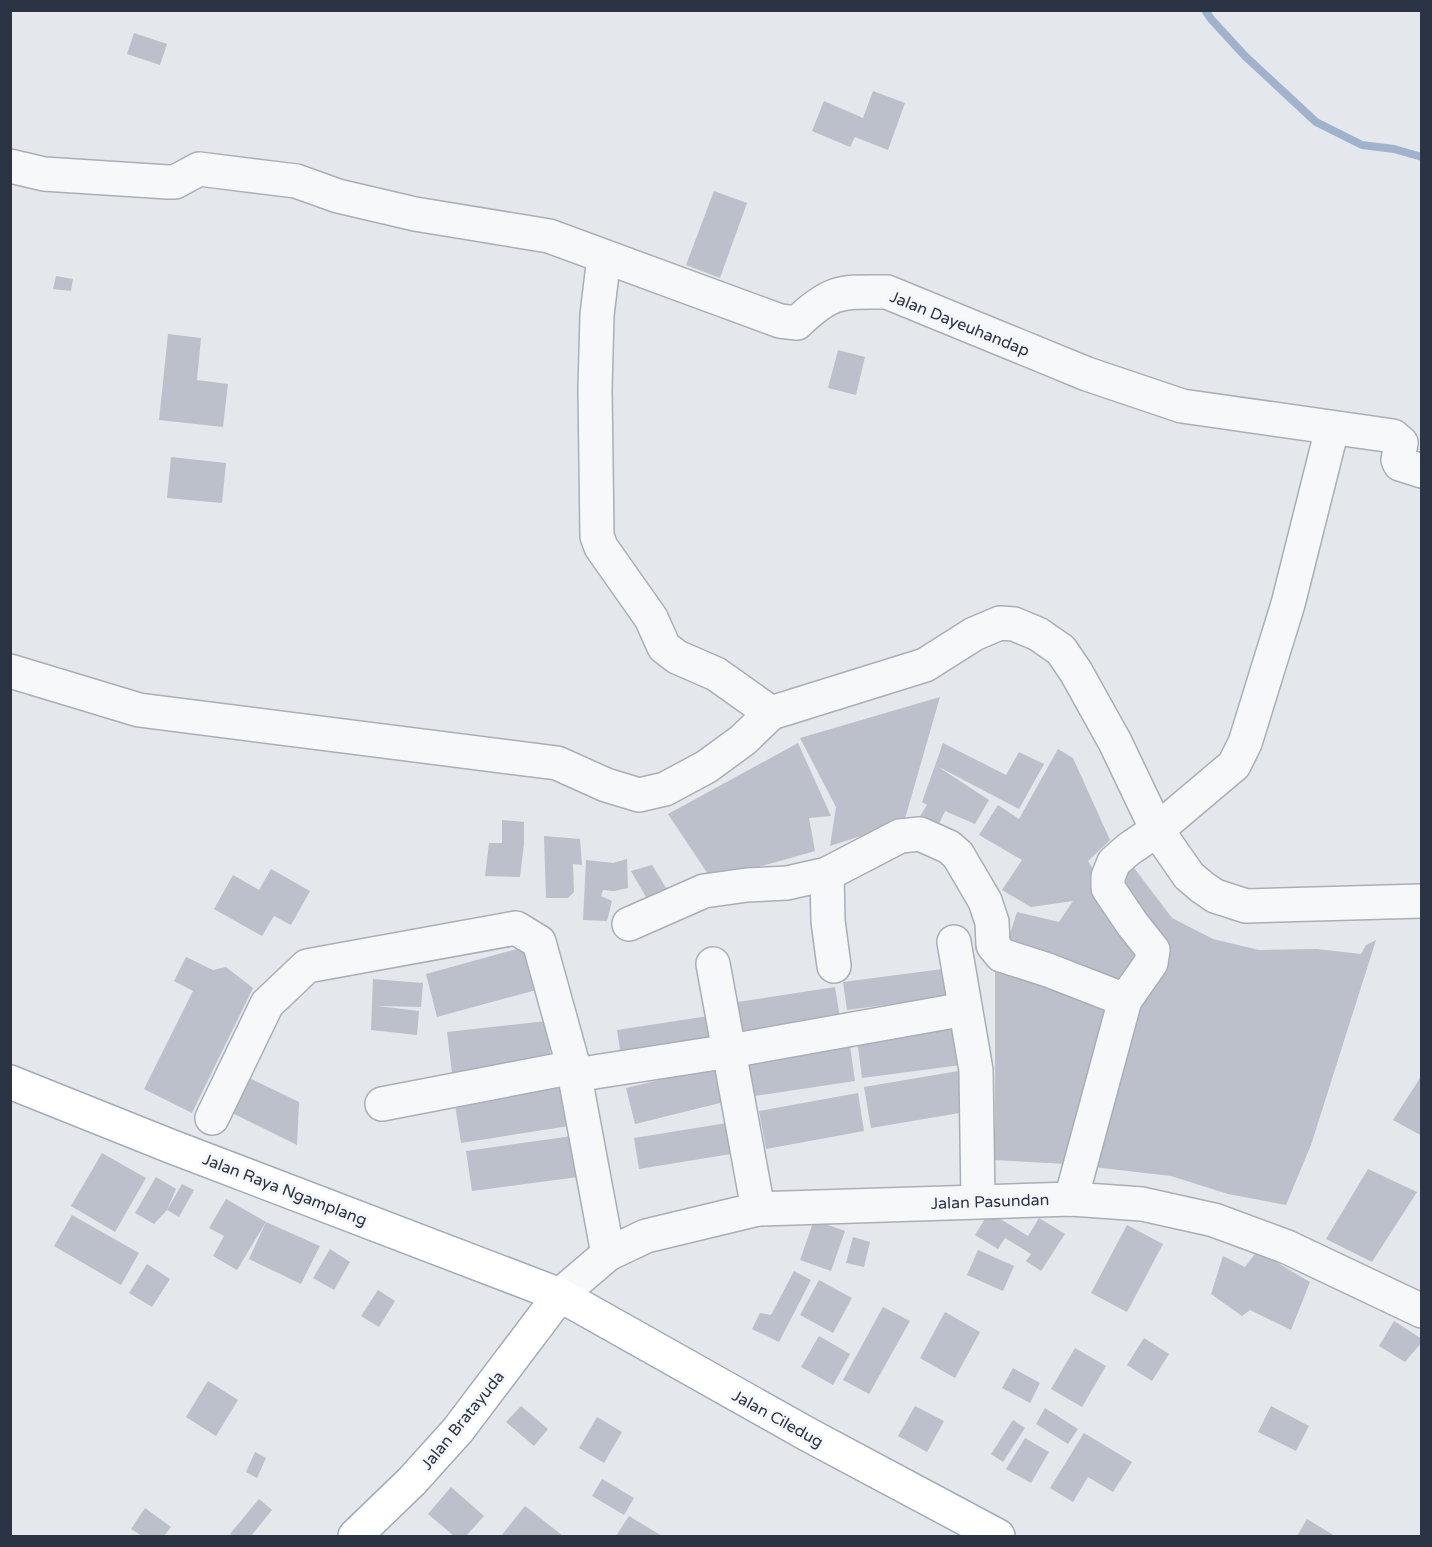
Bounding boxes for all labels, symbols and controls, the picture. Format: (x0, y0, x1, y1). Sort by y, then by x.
street label: Jalan Dayeuhandap (887, 287, 1032, 361)
street label: Jalan Raya Ngamplang (200, 1149, 370, 1231)
street label: Jalan Pasundan (930, 1190, 1050, 1214)
street label: Jalan Bratayuda (417, 1367, 509, 1474)
street label: Jalan Ciledug (728, 1386, 827, 1452)

